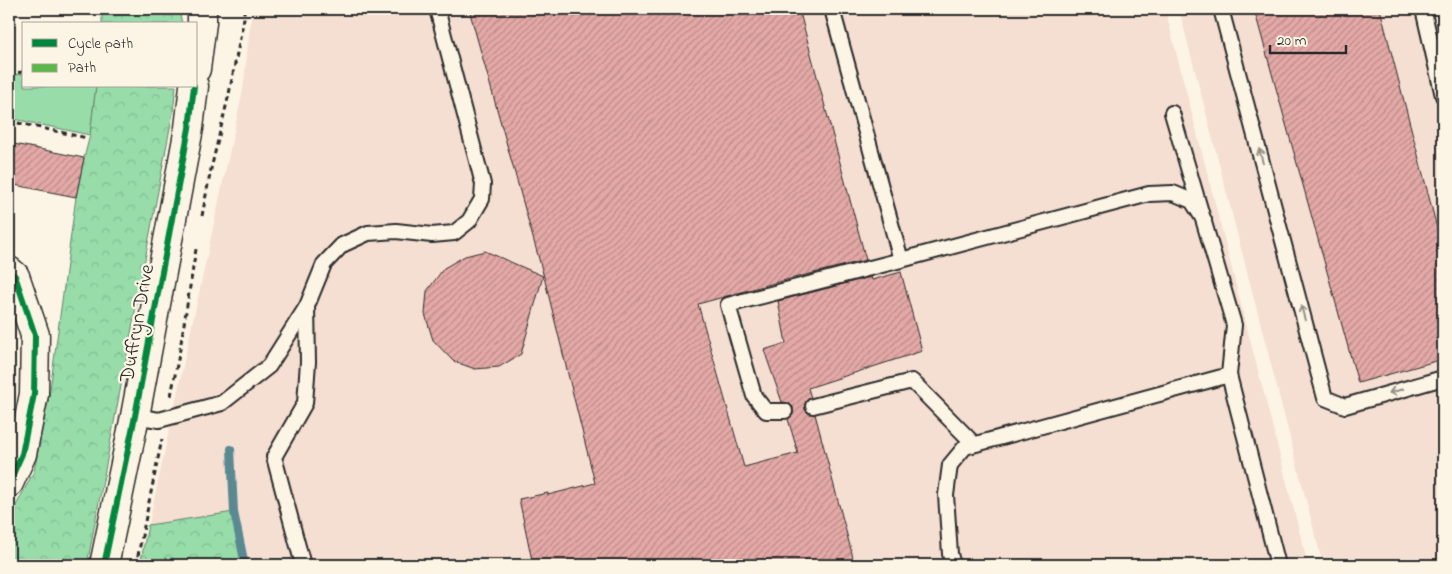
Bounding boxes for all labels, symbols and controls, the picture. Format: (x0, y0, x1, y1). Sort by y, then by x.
legend (22, 22, 198, 88)
scale bar (1270, 22, 1346, 54)
text: 20 m (1277, 30, 1307, 52)
text: Cycle path (68, 33, 133, 56)
text: Path (68, 57, 96, 79)
one-way arrow (1256, 149, 1265, 165)
street label: Duffryn Drive (113, 261, 165, 386)
one-way arrow (1297, 306, 1307, 322)
one-way arrow (1389, 386, 1405, 396)

